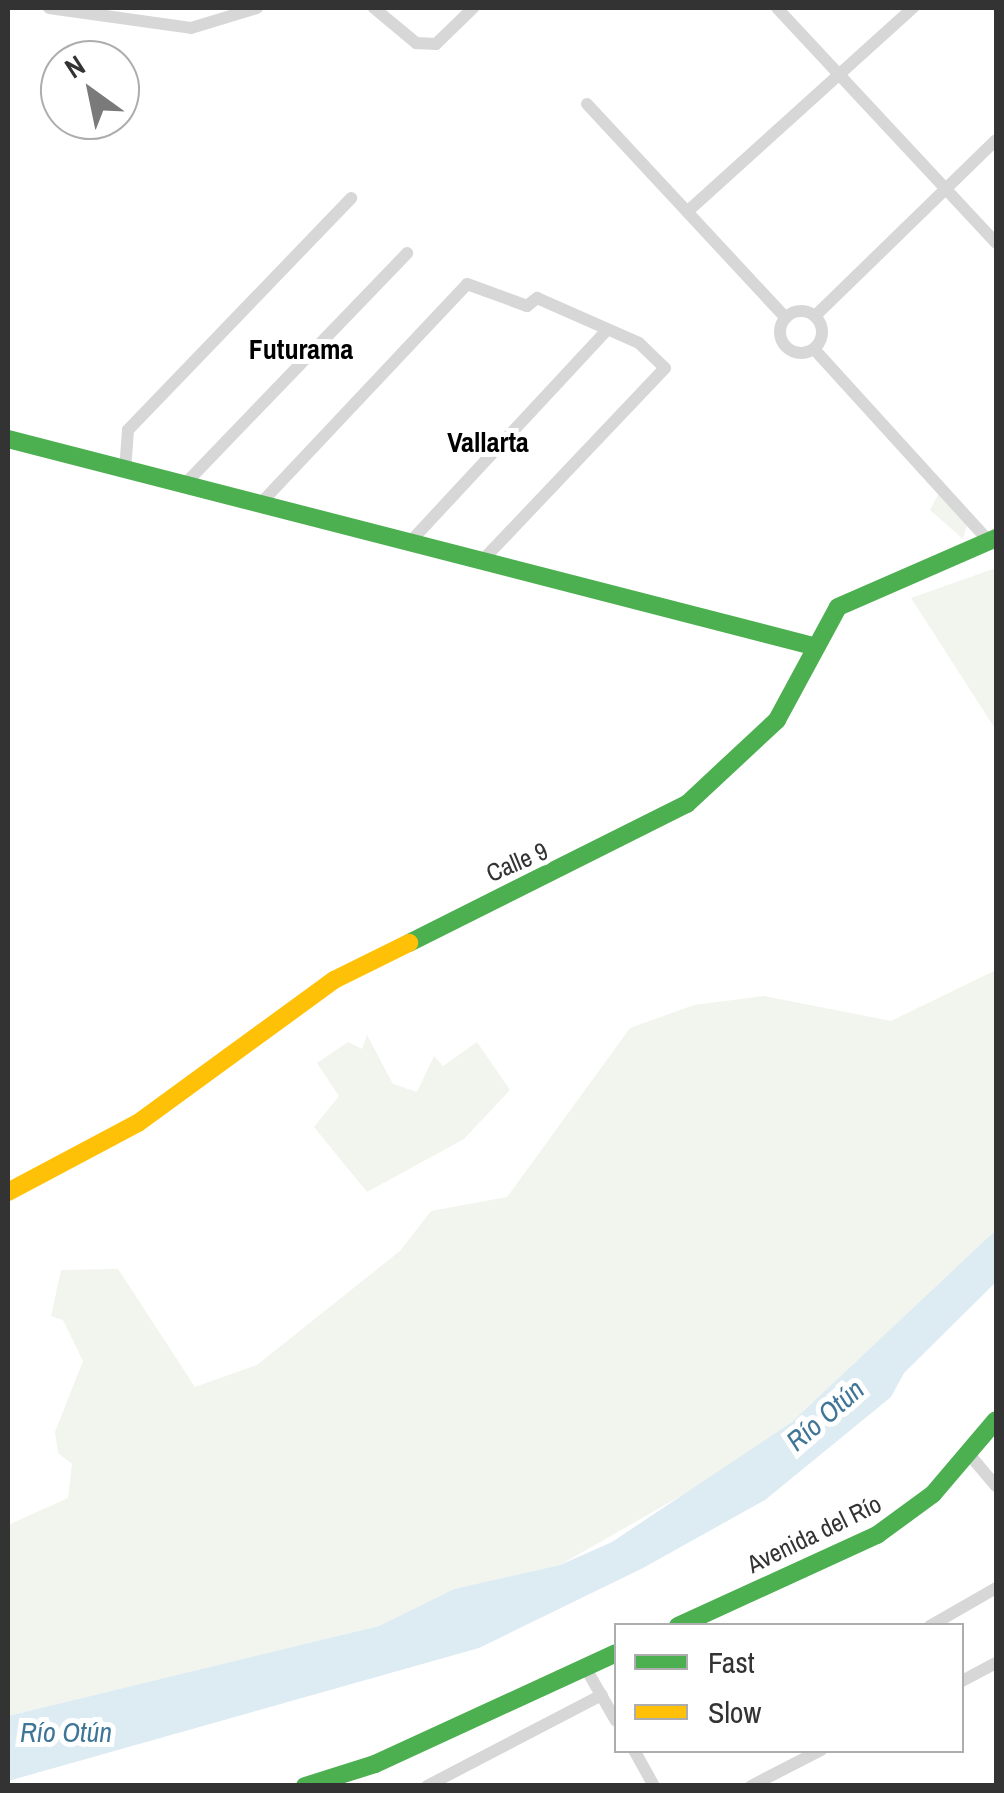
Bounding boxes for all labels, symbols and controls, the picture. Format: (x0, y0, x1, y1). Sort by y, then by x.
north arrow (40, 40, 140, 140)
text: N (57, 46, 92, 87)
district label: Futurama (249, 332, 353, 366)
district label: Vallarta (447, 425, 529, 459)
street label: Calle 9 (482, 836, 552, 888)
water label: Río Otún (779, 1372, 871, 1458)
street label: Avenida del Río (742, 1489, 886, 1579)
legend (614, 1623, 964, 1753)
text: Fast (708, 1642, 755, 1682)
text: Slow (708, 1692, 761, 1732)
water label: Río Otún (20, 1715, 112, 1749)

